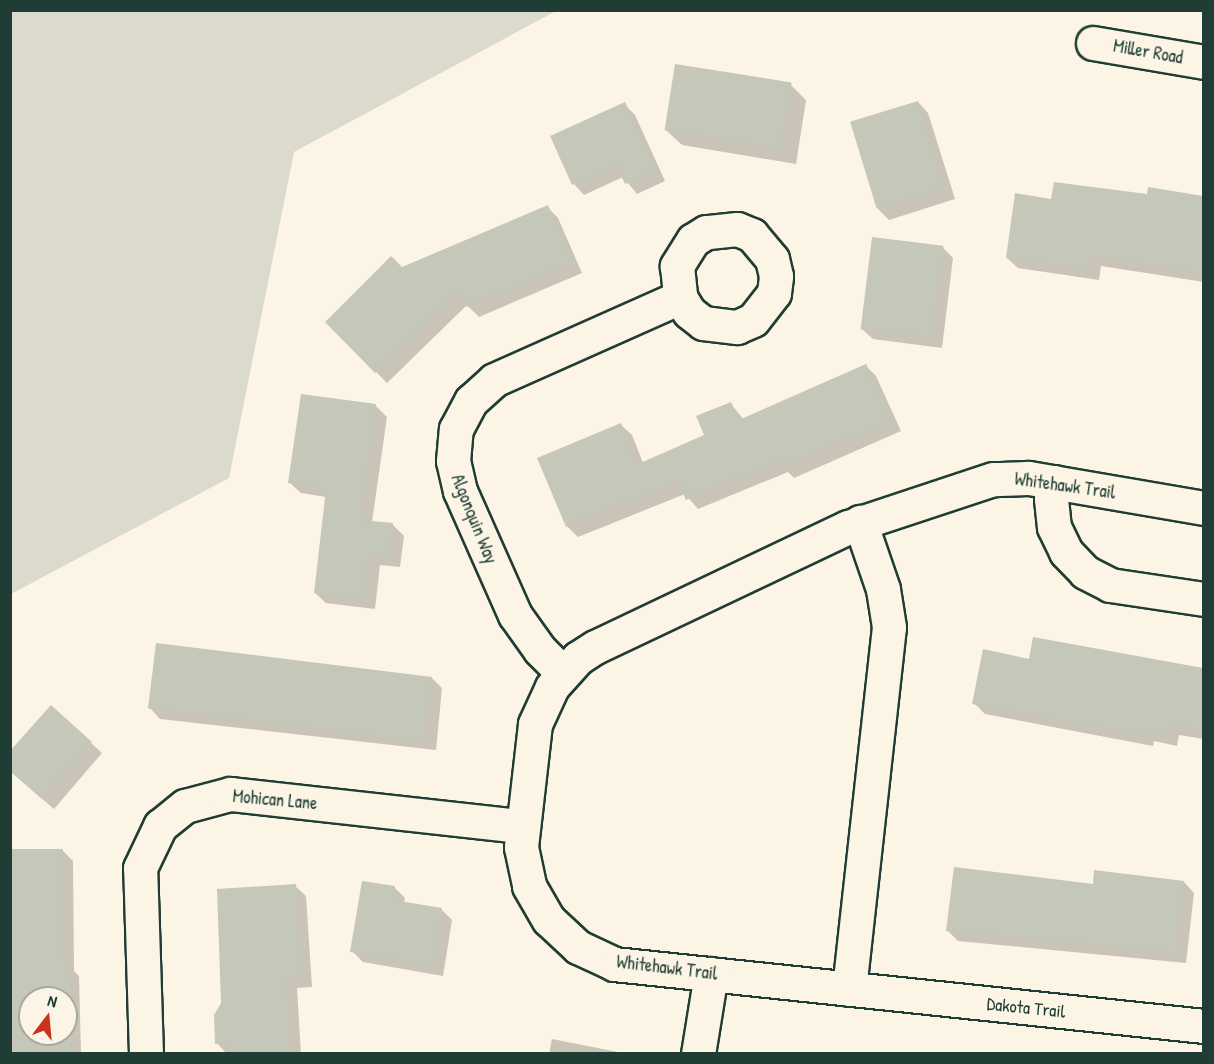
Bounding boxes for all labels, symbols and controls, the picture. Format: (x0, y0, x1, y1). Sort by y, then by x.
street label: Miller Road (1112, 35, 1184, 69)
street label: Whitehawk Trail (1013, 468, 1117, 504)
street label: Algonquin Way (446, 471, 502, 567)
street label: Mohican Lane (232, 786, 318, 814)
street label: Whitehawk Trail (615, 951, 719, 985)
north arrow (18, 986, 78, 1046)
text: N (45, 989, 60, 1012)
street label: Dakota Trail (986, 993, 1066, 1023)

